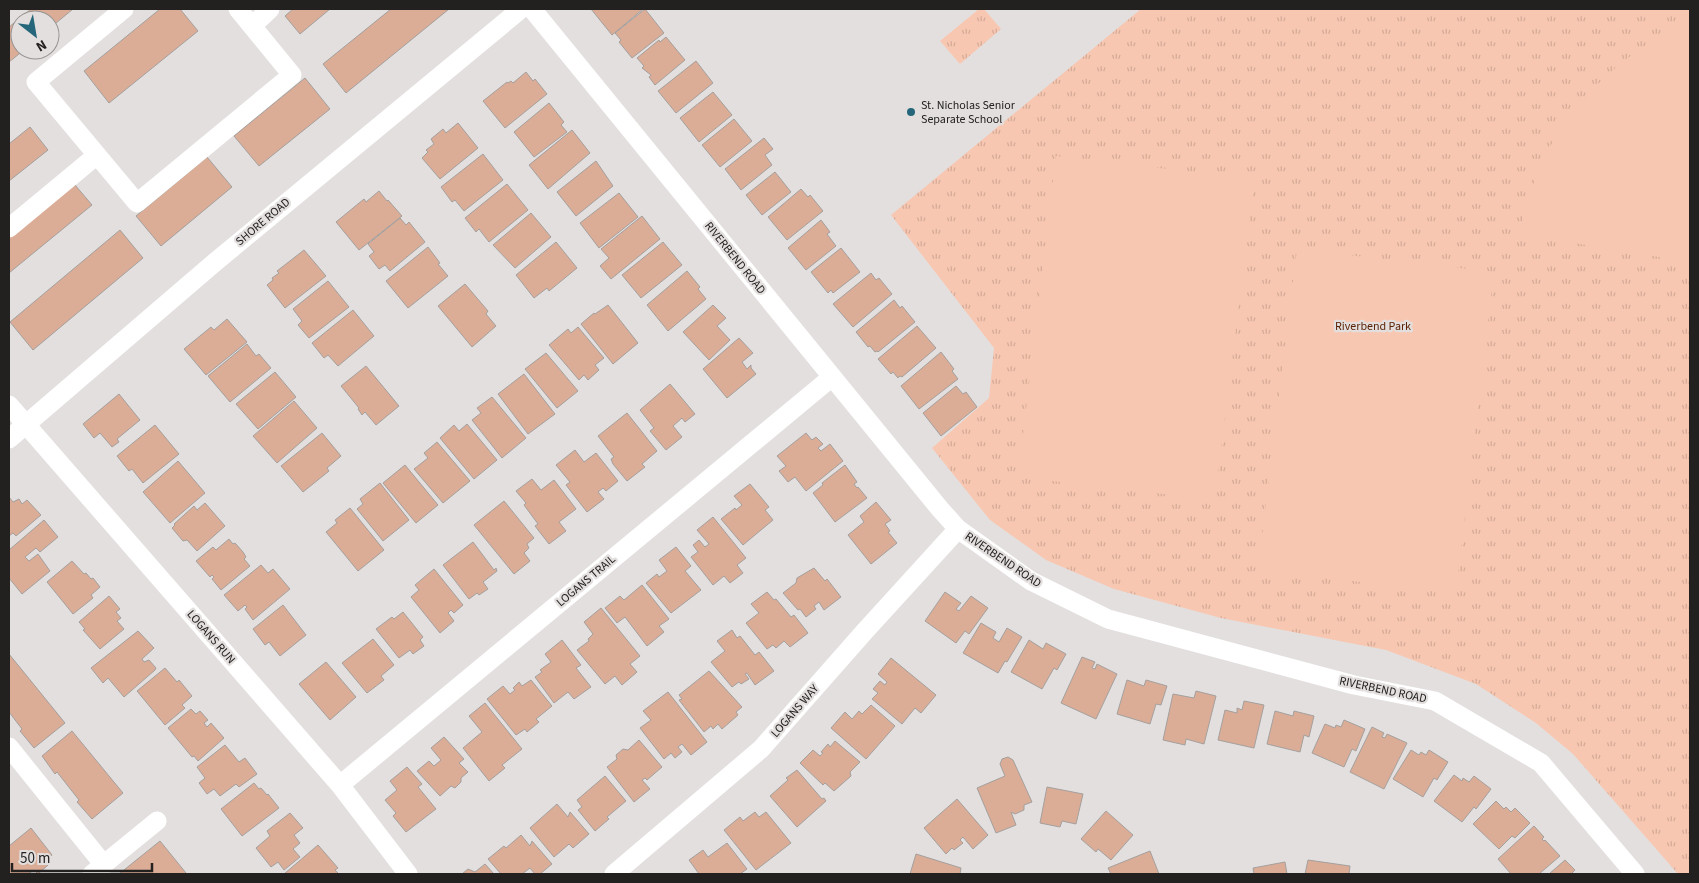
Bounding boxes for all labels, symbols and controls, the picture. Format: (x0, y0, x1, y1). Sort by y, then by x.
north arrow (10, 10, 60, 60)
text: N (32, 34, 50, 56)
place label: St. Nicholas Senior Separate School (921, 97, 1016, 128)
marker: St. Nicholas Senior Separate School (905, 106, 917, 118)
street label: SHORE ROAD (232, 194, 294, 250)
street label: RIVERBEND ROAD (700, 218, 770, 298)
park label: Riverbend Park (1335, 318, 1411, 335)
street label: RIVERBEND ROAD (961, 528, 1045, 592)
street label: LOGANS TRAIL (553, 551, 619, 611)
street label: LOGANS RUN (183, 606, 239, 668)
street label: RIVERBEND ROAD (1338, 672, 1428, 708)
street label: LOGANS WAY (767, 681, 823, 741)
scale bar (12, 840, 152, 872)
text: 50 m (20, 848, 50, 869)

